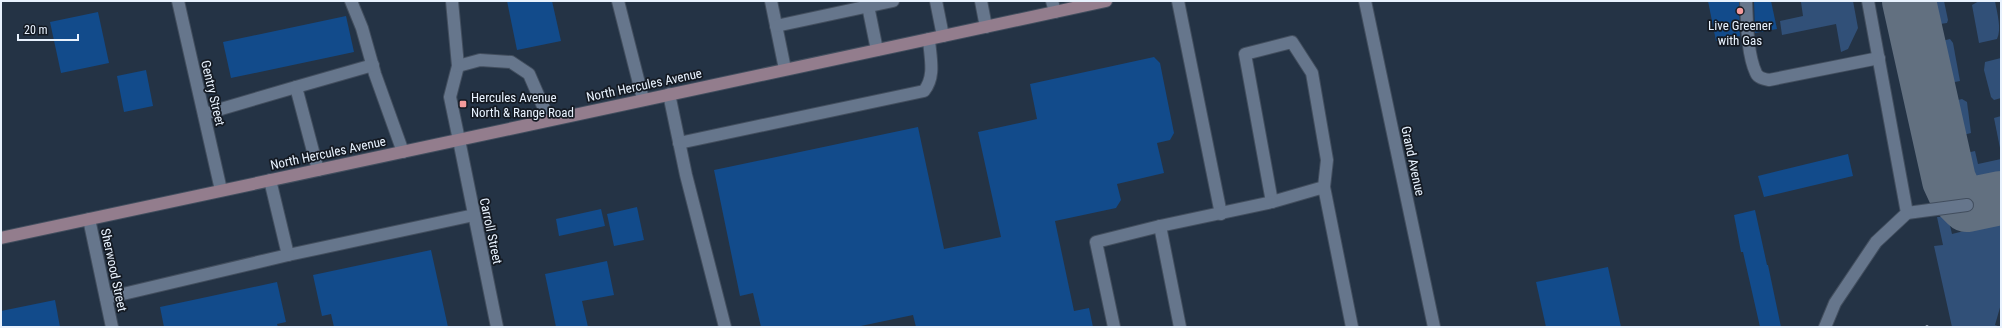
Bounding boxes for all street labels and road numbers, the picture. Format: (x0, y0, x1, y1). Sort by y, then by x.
street label: Gentry Street (198, 59, 228, 127)
street label: North Hercules Avenue (585, 65, 703, 105)
street label: Grand Avenue (1398, 125, 1428, 197)
street label: North Hercules Avenue (269, 133, 387, 173)
street label: Carroll Street (477, 197, 505, 266)
street label: Sherwood Street (98, 227, 130, 313)

